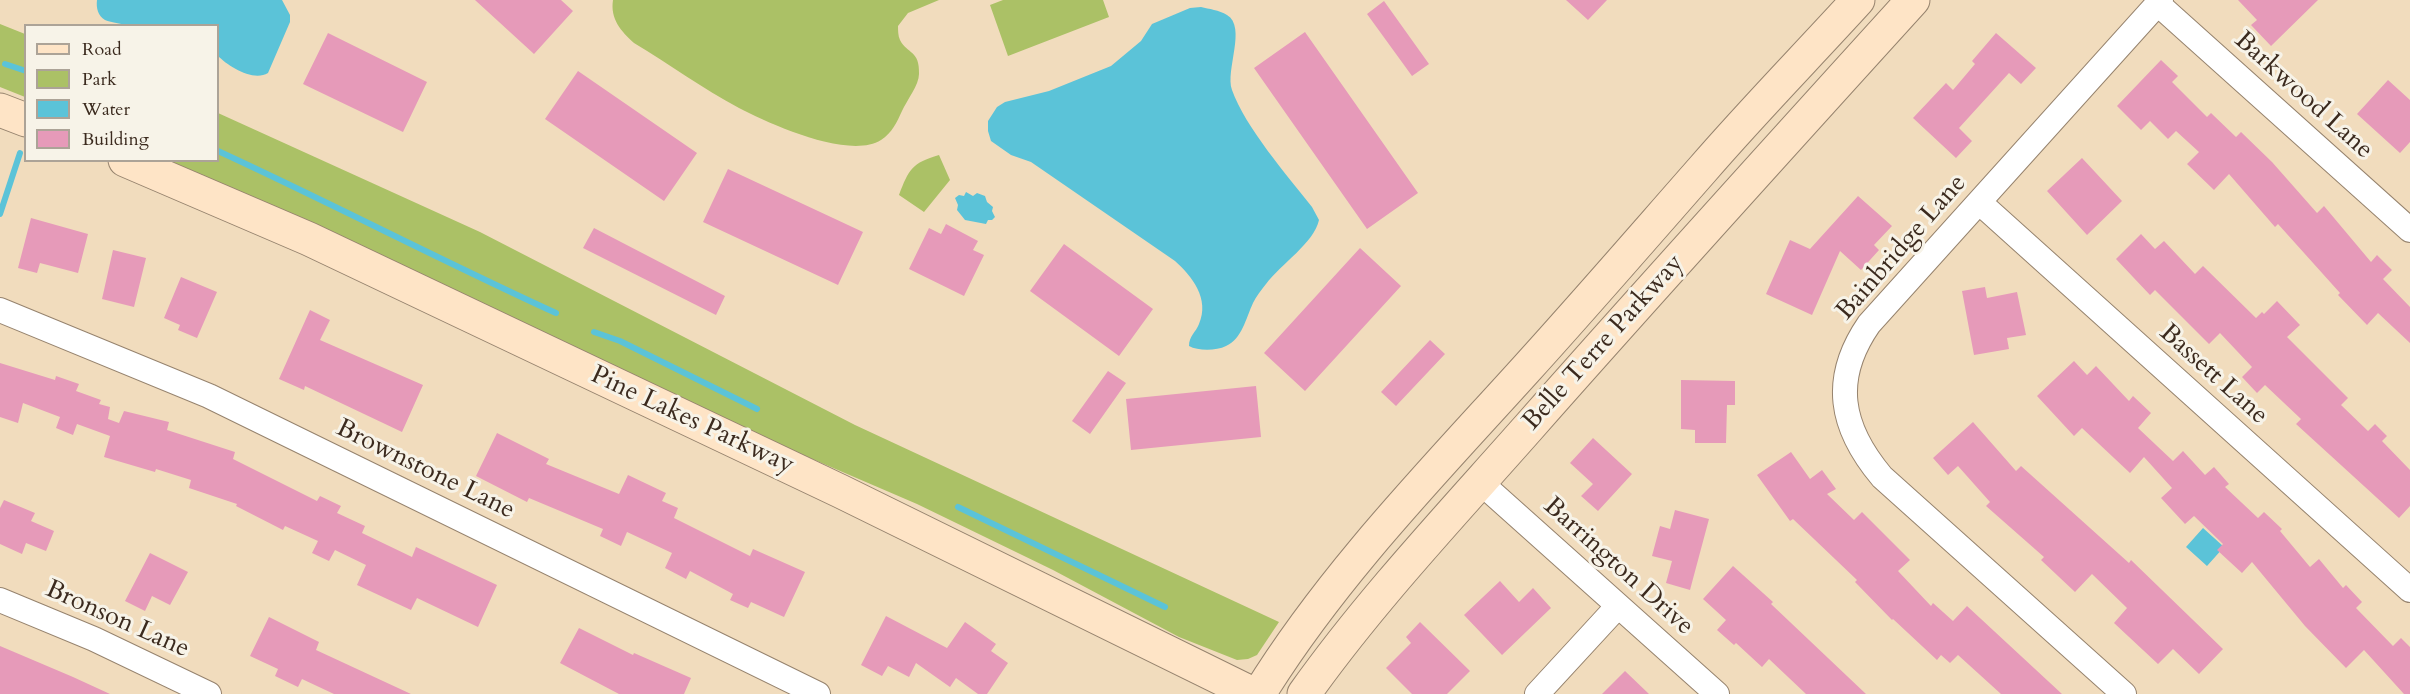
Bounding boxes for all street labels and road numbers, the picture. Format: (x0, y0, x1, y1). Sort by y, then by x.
street label: Barkwood Lane (2227, 26, 2379, 166)
street label: Bainbridge Lane (1830, 169, 1974, 327)
street label: Belle Terre Parkway (1517, 249, 1691, 437)
street label: Bassett Lane (2152, 318, 2274, 432)
street label: Pine Lakes Parkway (586, 360, 798, 482)
street label: Brownstone Lane (331, 413, 519, 527)
street label: Barrington Drive (1536, 491, 1700, 643)
street label: Bronson Lane (40, 574, 194, 666)

